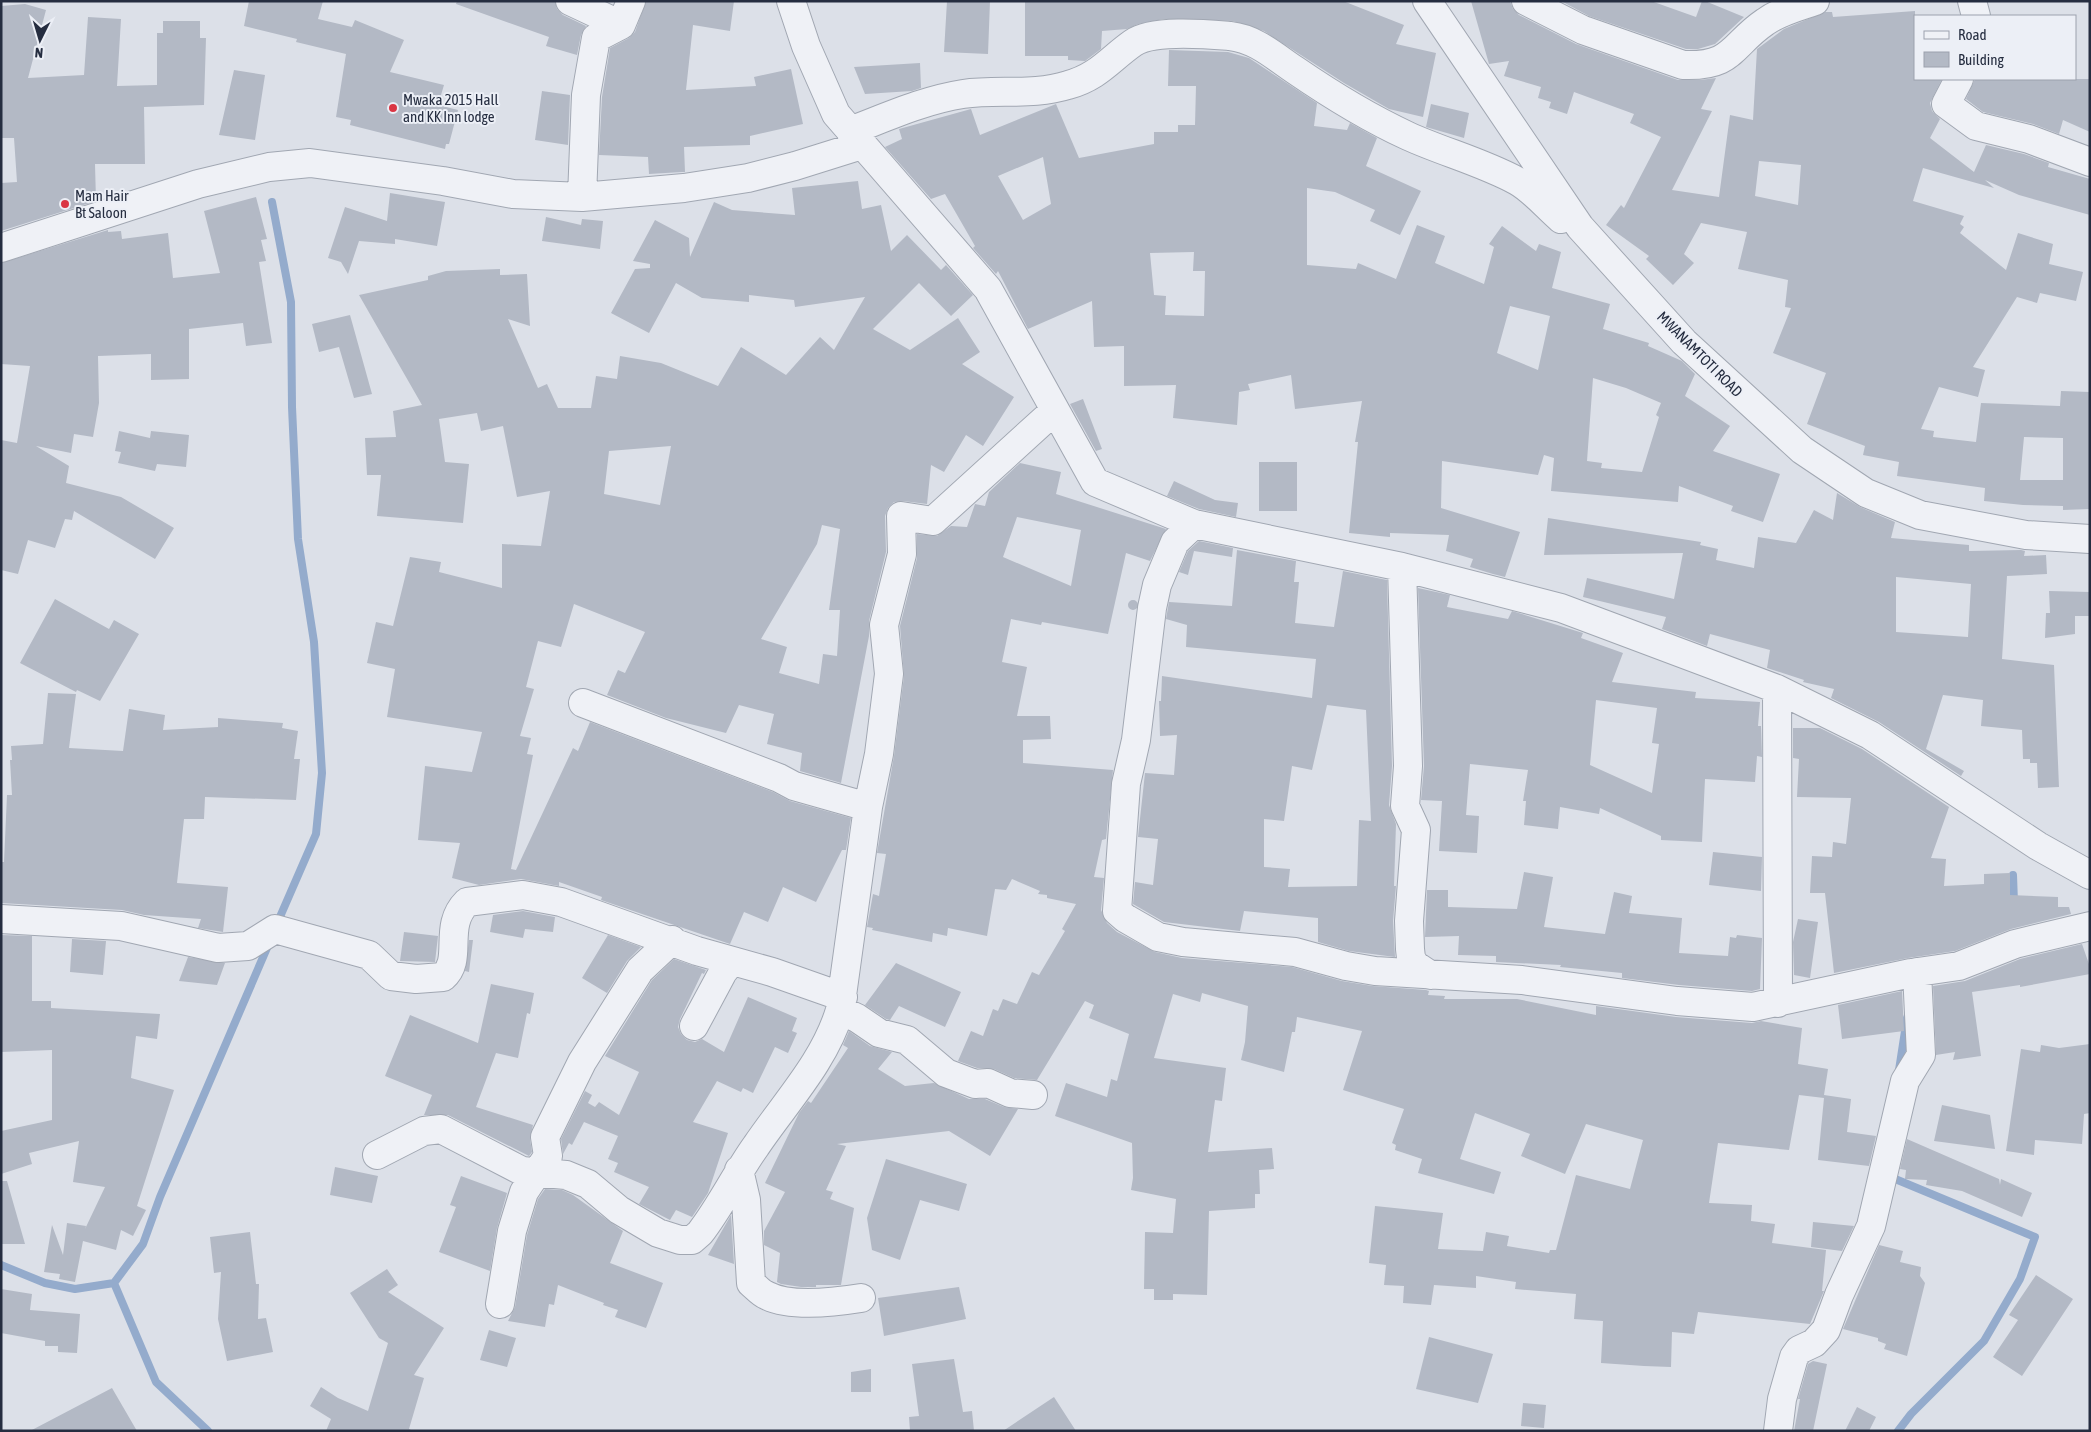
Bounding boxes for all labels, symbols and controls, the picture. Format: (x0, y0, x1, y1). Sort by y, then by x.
north arrow (15, 15, 65, 65)
legend (1914, 15, 2076, 80)
text: Road (1958, 26, 1987, 43)
text: N (34, 45, 44, 61)
text: Building (1958, 51, 2004, 68)
place label: Mwaka 2015 Hall and KK Inn lodge (403, 91, 498, 125)
marker: Mwaka 2015 Hall and KK Inn lodge (387, 102, 399, 114)
place label: Mam Hair Bt Saloon (75, 187, 129, 221)
marker: Mam Hair Bt Saloon (59, 198, 71, 210)
street label: MWANAMTOTI ROAD (1654, 308, 1746, 400)

